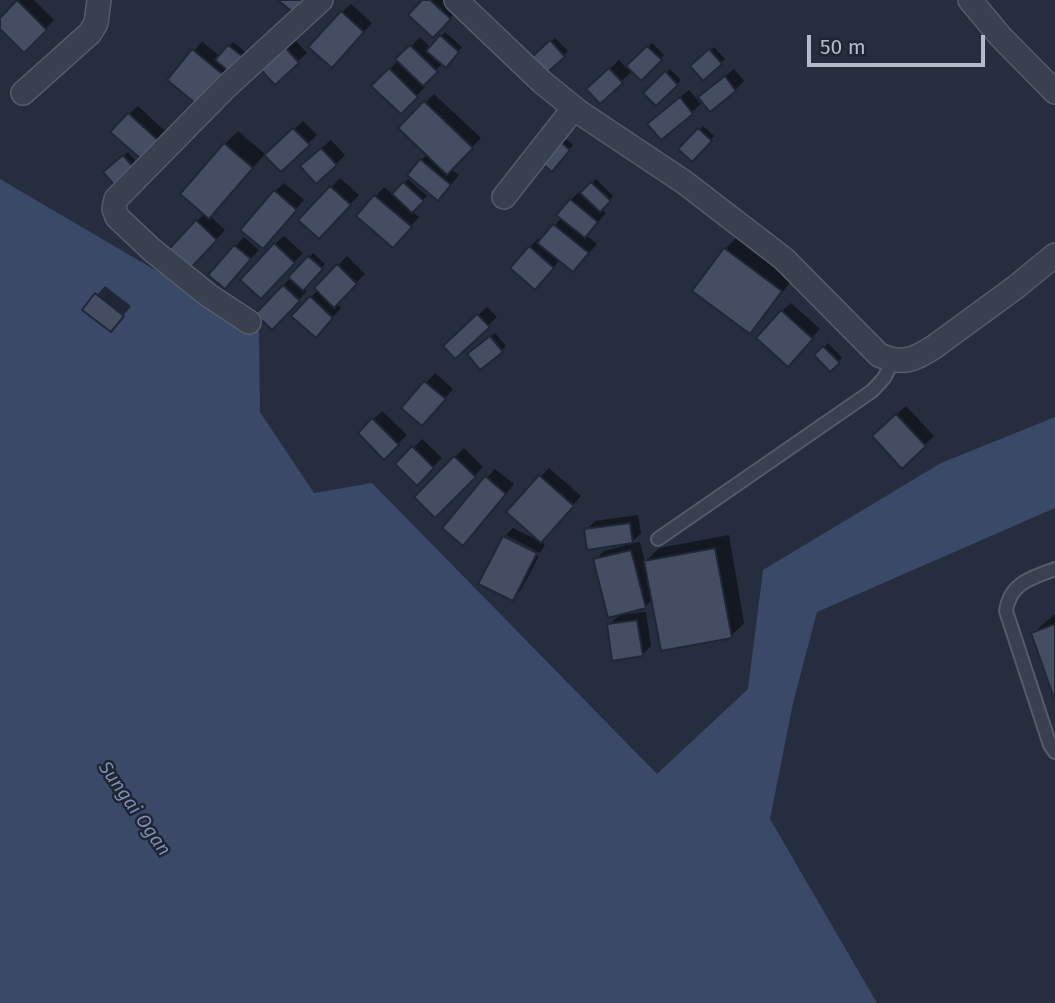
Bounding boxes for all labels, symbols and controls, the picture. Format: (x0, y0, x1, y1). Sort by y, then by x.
scale bar (810, 21, 988, 65)
text: 50 m (820, 34, 866, 60)
water label: Sungai Ogan (93, 757, 175, 861)

